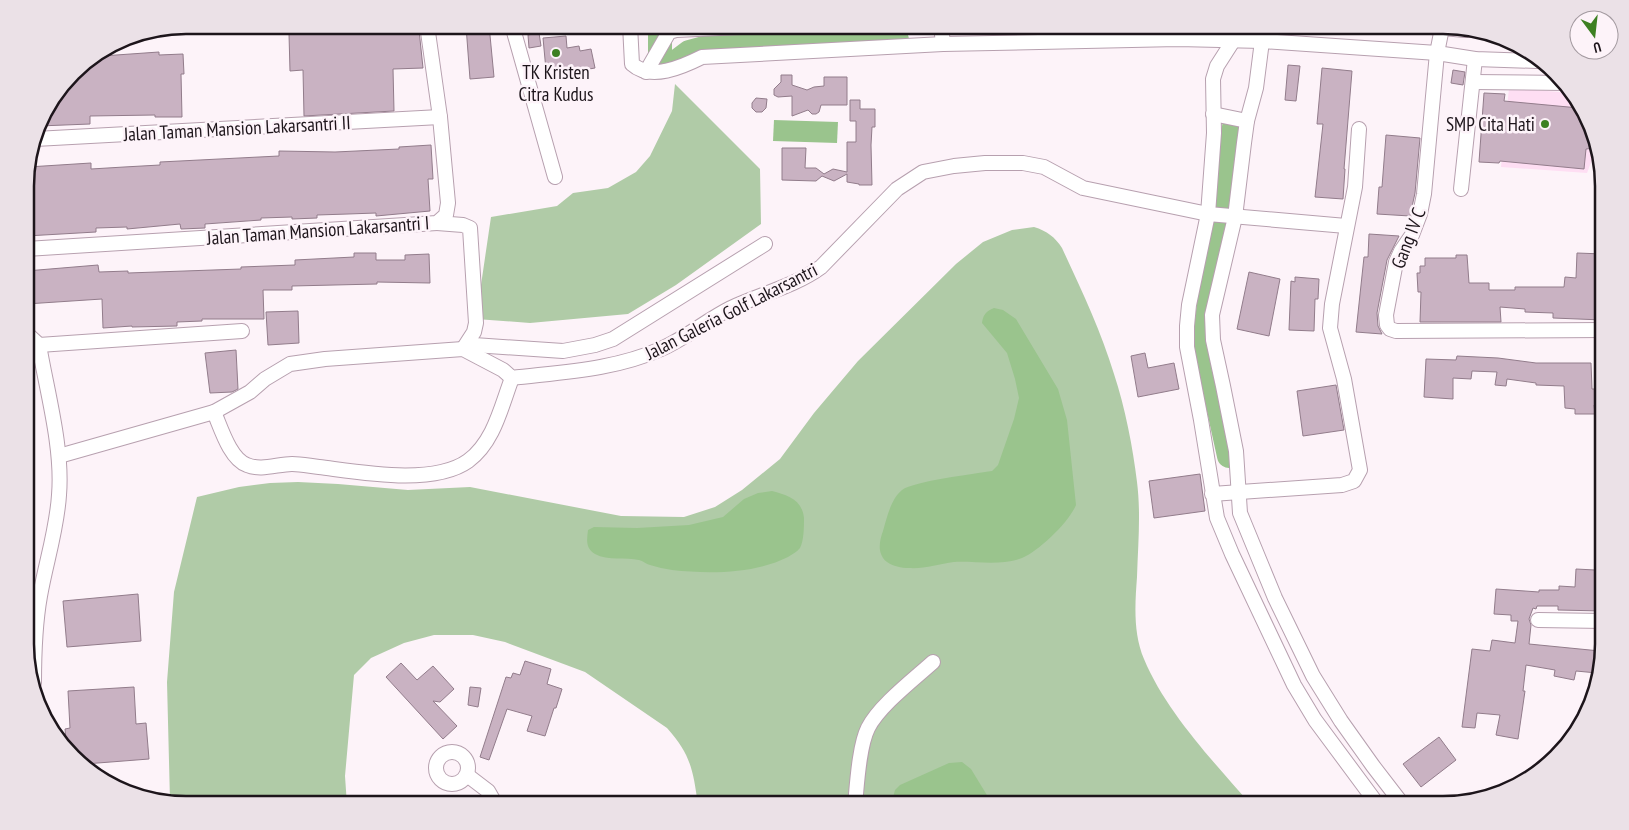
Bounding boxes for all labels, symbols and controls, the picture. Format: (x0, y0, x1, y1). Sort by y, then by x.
north arrow (1569, 10, 1619, 60)
text: U (1592, 38, 1603, 57)
marker: TK Kristen Citra Kudus (550, 47, 562, 59)
place label: TK Kristen Citra Kudus (519, 60, 594, 106)
street label: Jalan Taman Mansion Lakarsantri II (122, 110, 351, 146)
place label: SMP Cita Hati (1446, 112, 1535, 136)
marker: SMP Cita Hati (1539, 118, 1551, 130)
street label: Gang IV C (1386, 204, 1431, 272)
street label: Jalan Taman Mansion Lakarsantri I (205, 210, 430, 250)
street label: Jalan Galeria Golf Lakarsantri (640, 257, 821, 365)

